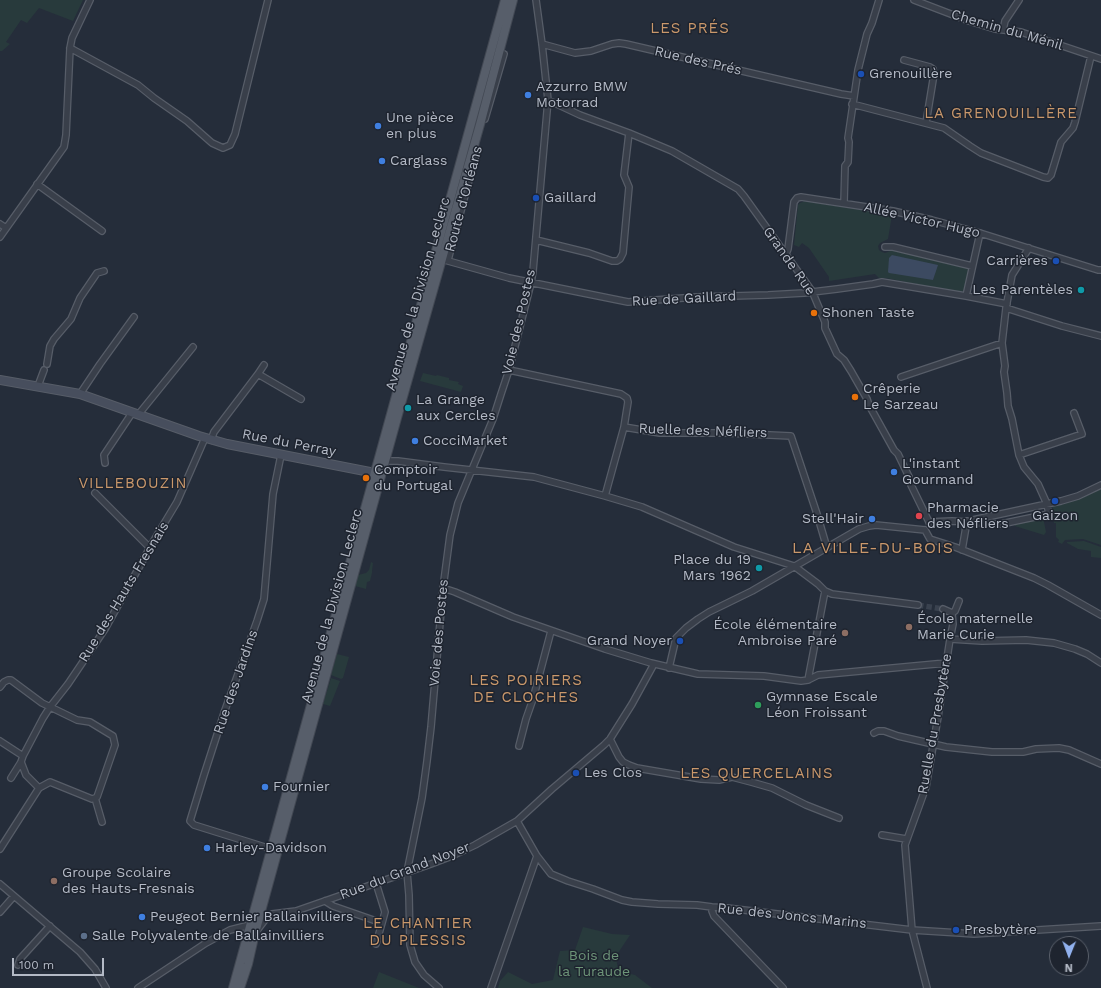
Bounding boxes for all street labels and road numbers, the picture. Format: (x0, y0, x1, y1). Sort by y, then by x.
street label: Chemin du Ménil (949, 6, 1065, 54)
street label: Rue des Prés (653, 43, 743, 79)
street label: Route d'Orléans (442, 144, 486, 254)
street label: Avenue de la Division Leclerc (382, 195, 454, 393)
street label: Allée Victor Hugo (862, 198, 982, 242)
street label: Grande Rue (759, 224, 819, 298)
street label: Voie des Postes (499, 268, 539, 376)
street label: Rue de Gaillard (631, 288, 737, 310)
street label: Ruelle des Néfliers (638, 420, 768, 442)
street label: Rue du Perray (241, 426, 337, 460)
street label: Avenue de la Division Leclerc (298, 507, 366, 705)
street label: Rue des Hauts Fresnais (75, 519, 173, 665)
street label: Voie des Postes (426, 579, 452, 687)
street label: Rue des Jardins (210, 628, 262, 736)
street label: Ruelle du Presbytère (914, 652, 956, 796)
street label: Rue du Grand Noyer (338, 838, 472, 904)
street label: Rue des Joncs Marins (717, 900, 867, 932)

